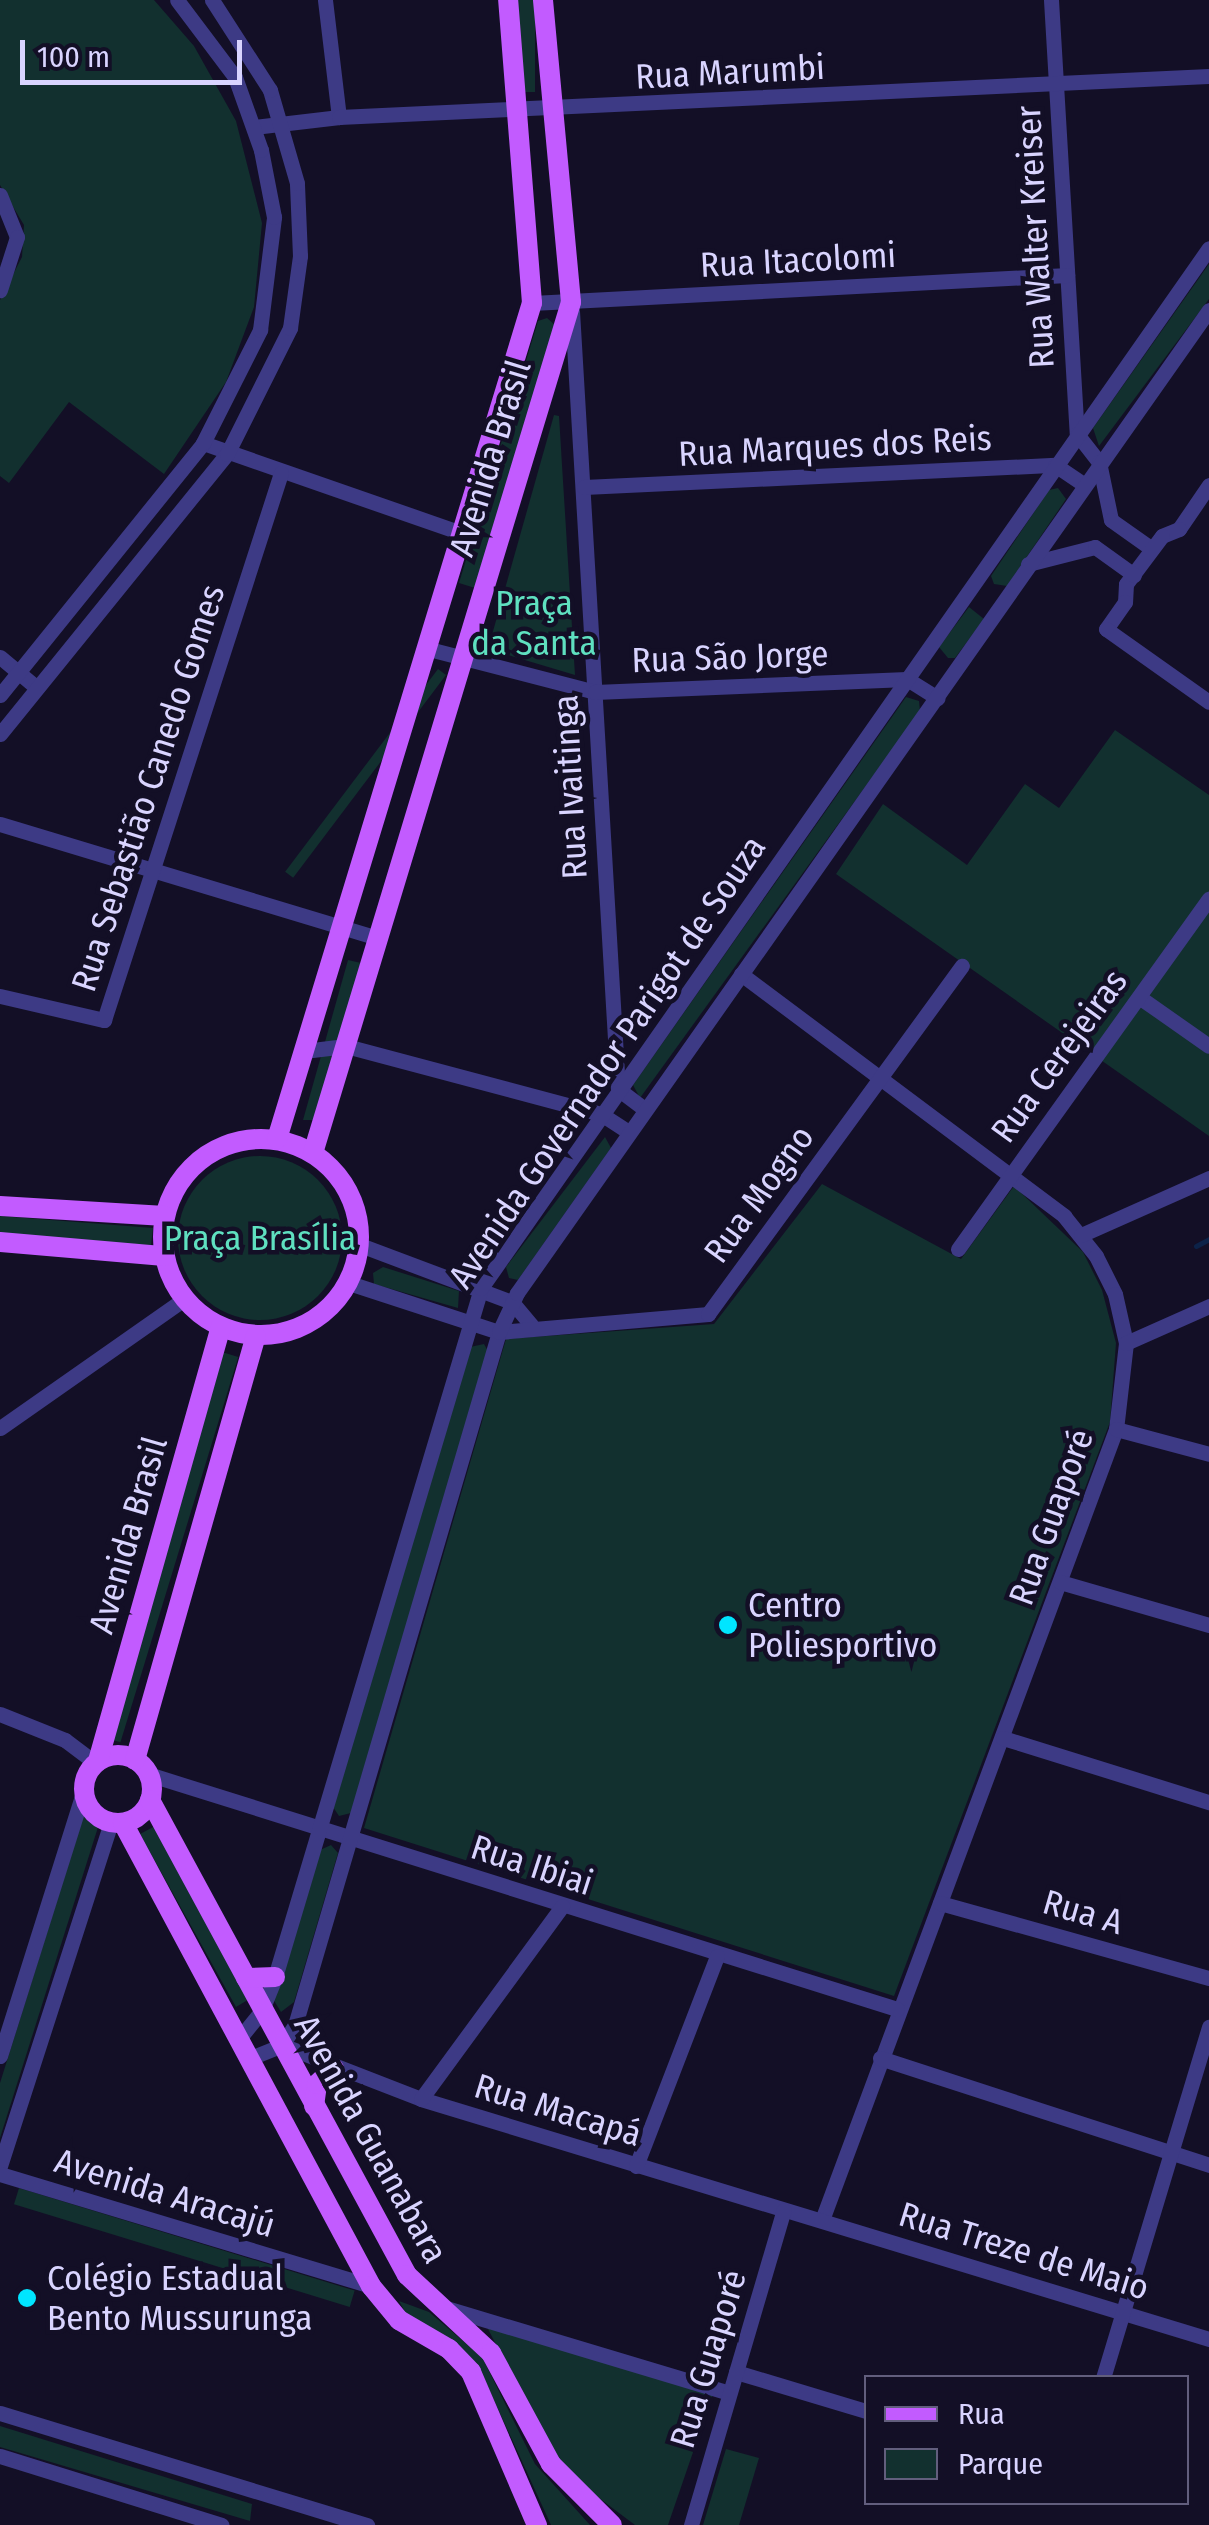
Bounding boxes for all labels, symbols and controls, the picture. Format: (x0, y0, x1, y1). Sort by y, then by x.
scale bar (25, 20, 248, 82)
text: 100 m (37, 39, 110, 75)
street label: Rua Marumbi (634, 46, 826, 98)
street label: Rua Walter Kreiser (1007, 105, 1063, 369)
street label: Rua Itacolomi (699, 234, 897, 286)
street label: Avenida Brasil (440, 355, 540, 561)
street label: Rua Marques dos Reis (677, 417, 993, 475)
street label: Rua Sebastião Canedo Gomes (62, 579, 234, 997)
park label: Praça da Santa (471, 582, 597, 664)
street label: Rua São Jorge (631, 633, 829, 681)
street label: Rua Ivaitinga (544, 694, 596, 880)
street label: Avenida Governador Parigot de Souza (440, 828, 774, 1296)
street label: Rua Cerejeiras (982, 961, 1136, 1151)
street label: Rua Mogno (695, 1117, 823, 1271)
park label: Praça Brasília (164, 1217, 356, 1259)
street label: Rua Guaporé (1000, 1423, 1102, 1611)
street label: Avenida Brasil (80, 1432, 176, 1638)
place label: Centro Poliesportivo (748, 1584, 937, 1666)
marker: Centro Poliesportivo (717, 1614, 739, 1636)
street label: Rua Ibiai (466, 1826, 598, 1904)
street label: Rua A (1038, 1881, 1128, 1943)
street label: Avenida Guanabara (285, 2008, 457, 2270)
street label: Rua Macapá (470, 2065, 646, 2155)
street label: Avenida Aracajú (50, 2140, 280, 2246)
street label: Rua Treze de Maio (894, 2193, 1154, 2309)
place label: Colégio Estadual Bento Mussurunga (47, 2257, 312, 2339)
street label: Rua Guaporé (661, 2265, 755, 2453)
marker: Colégio Estadual Bento Mussurunga (16, 2287, 38, 2309)
legend (864, 2375, 1189, 2505)
text: Rua (958, 2396, 1005, 2432)
text: Parque (958, 2446, 1043, 2482)

